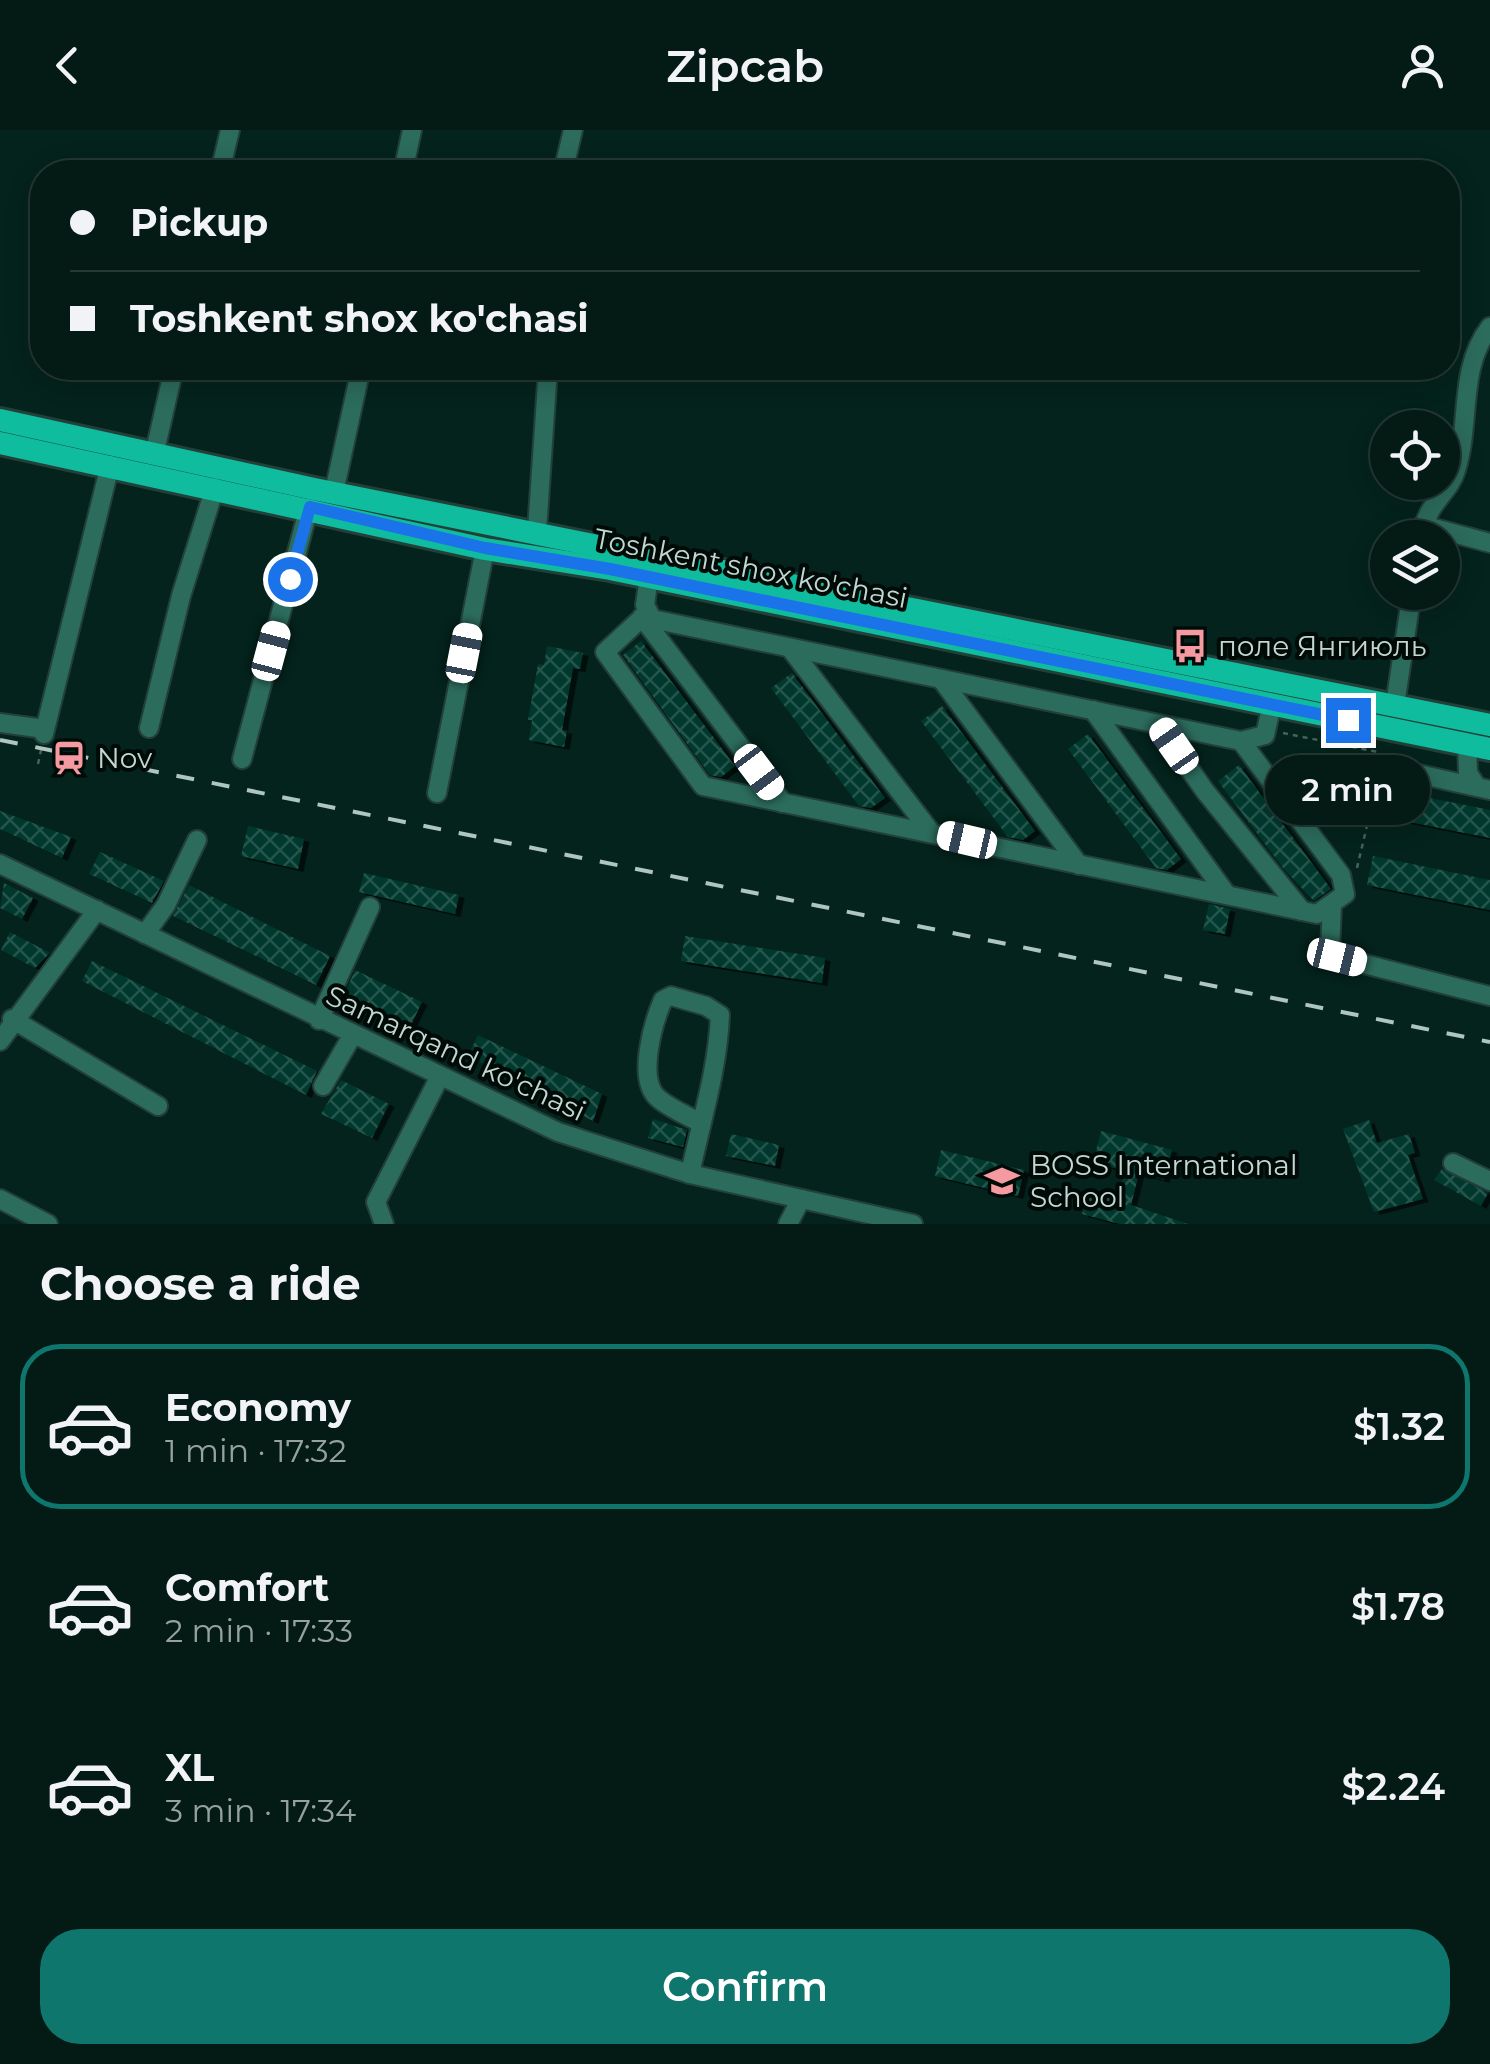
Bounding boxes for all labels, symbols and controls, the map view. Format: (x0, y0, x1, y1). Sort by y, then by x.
icon: back (40, 38, 95, 93)
text: Zipcab (666, 38, 824, 93)
icon: person (1395, 38, 1450, 93)
text: Pickup (130, 199, 268, 246)
text: Toshkent shox ko'chasi (130, 295, 589, 342)
map controls (1370, 410, 1460, 610)
button: locate (1370, 410, 1460, 500)
button: layers (1370, 520, 1460, 610)
street label: Toshkent shox ko'chasi (592, 521, 910, 615)
route start (268, 557, 313, 602)
car (249, 618, 293, 684)
car (444, 621, 484, 685)
bus stop icon: поле Янгиюль (1171, 627, 1209, 665)
place label: поле Янгиюль (1218, 629, 1427, 663)
route end (1326, 698, 1371, 743)
car (1145, 713, 1203, 779)
station icon: Nov (50, 739, 88, 777)
car (729, 739, 789, 805)
place label: Nov (97, 741, 153, 775)
callout: 2 min (1266, 755, 1430, 825)
text: 2 min (1301, 770, 1394, 809)
car (934, 819, 1000, 861)
car (1304, 935, 1370, 979)
street label: Samarqand ko'chasi (321, 978, 591, 1128)
place label: BOSS International School (1030, 1148, 1297, 1214)
school or university icon: BOSS International School (983, 1162, 1021, 1200)
text: Choose a ride (40, 1256, 361, 1311)
icon: car (45, 1382, 135, 1472)
text: Economy (165, 1384, 351, 1431)
text: $1.32 (1353, 1403, 1445, 1450)
text: 1 min · 17:32 (165, 1431, 347, 1470)
icon: car (45, 1562, 135, 1652)
text: Comfort (165, 1564, 329, 1611)
text: $1.78 (1351, 1583, 1445, 1630)
text: 2 min · 17:33 (165, 1611, 353, 1650)
icon: car (45, 1742, 135, 1832)
text: XL (165, 1744, 214, 1791)
text: $2.24 (1342, 1763, 1445, 1810)
text: 3 min · 17:34 (165, 1791, 356, 1830)
button: Confirm (40, 1929, 1450, 2044)

